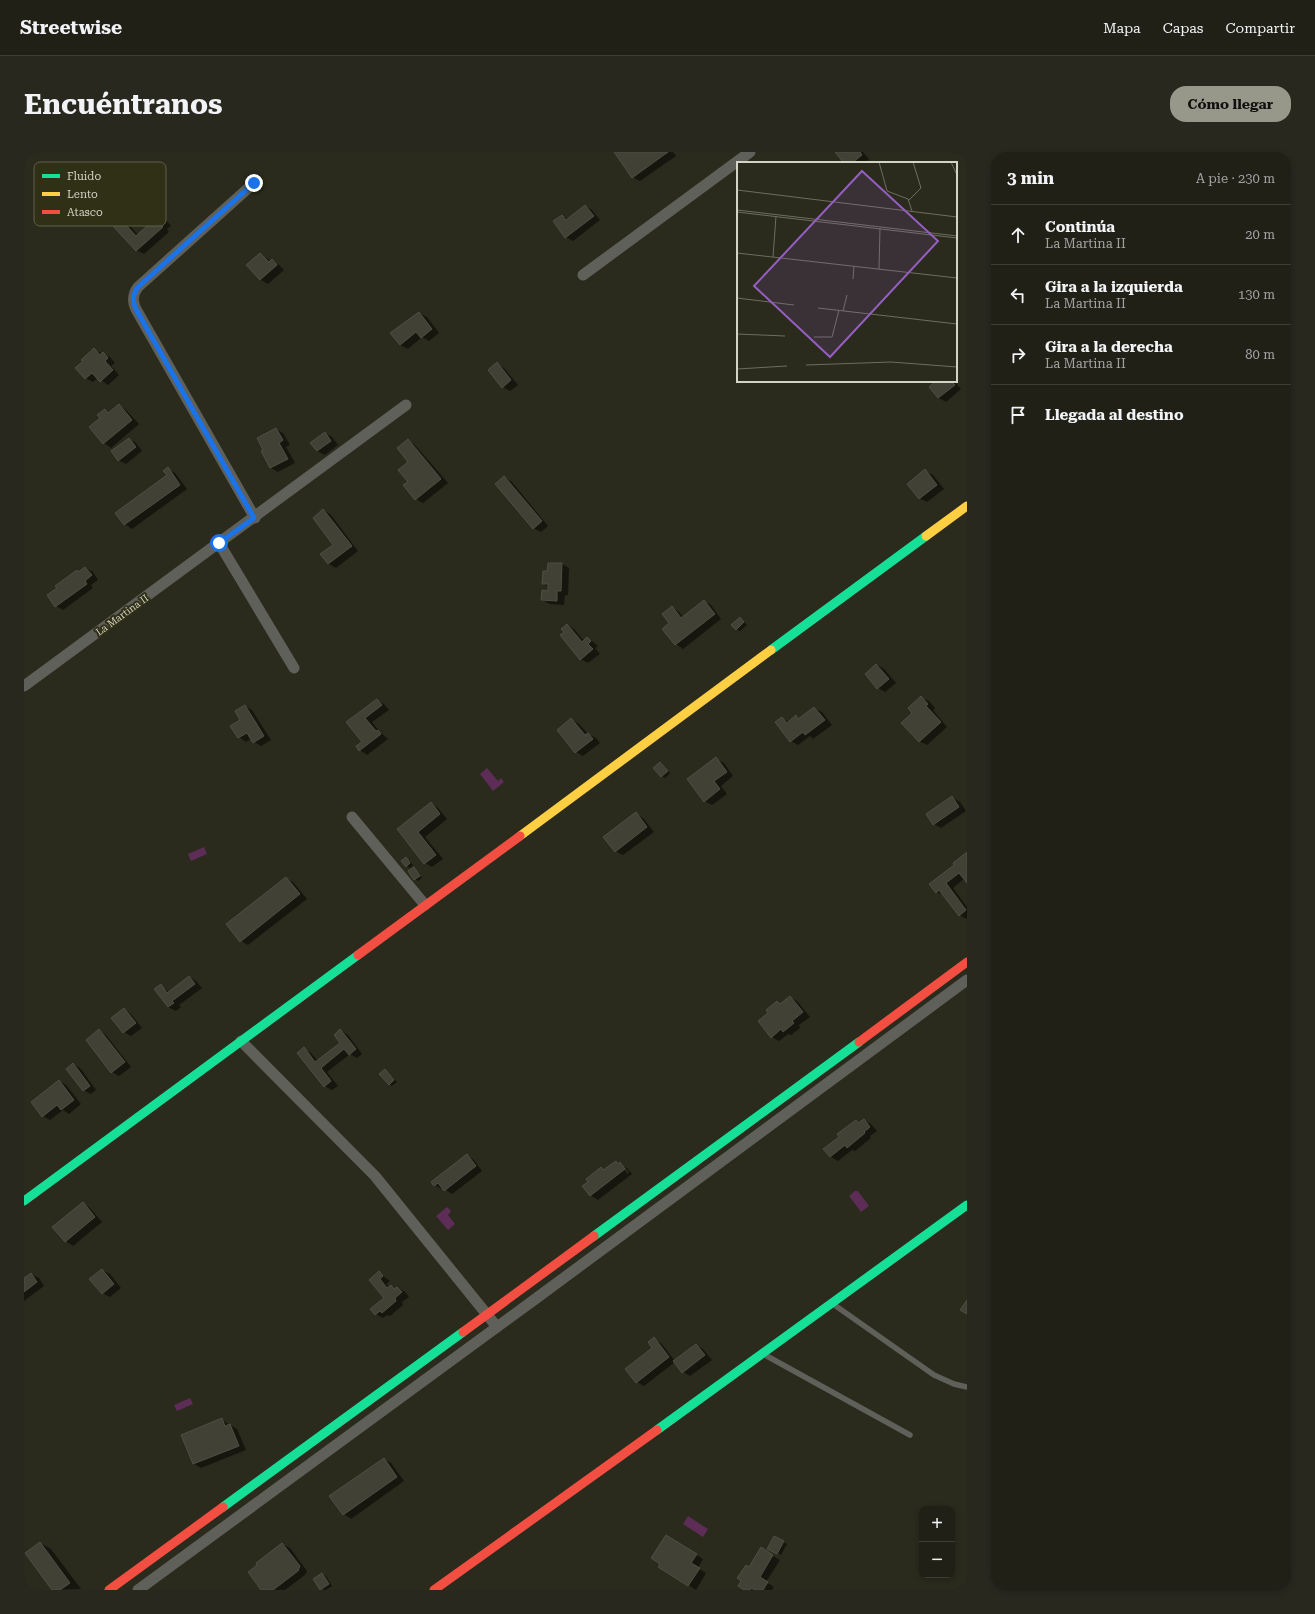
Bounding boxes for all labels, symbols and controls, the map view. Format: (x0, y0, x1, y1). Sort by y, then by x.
text: Streetwise (20, 16, 122, 39)
text: Mapa (1103, 20, 1141, 36)
text: Capas (1163, 20, 1204, 36)
text: Compartir (1226, 20, 1295, 36)
button: Cómo llegar (1170, 86, 1291, 122)
text: Encuéntranos (24, 88, 222, 121)
legend (34, 162, 166, 226)
inset map (737, 162, 957, 382)
text: 3 min (1007, 168, 1054, 188)
text: Fluido (67, 170, 101, 183)
text: A pie · 230 m (1196, 171, 1275, 186)
route end (245, 174, 263, 192)
text: Lento (67, 188, 98, 201)
text: Atasco (67, 206, 103, 219)
text: Continúa (1045, 218, 1115, 236)
icon: ahead (1007, 224, 1029, 246)
text: 20 m (1245, 227, 1275, 242)
text: La Martina II (1045, 236, 1126, 251)
text: Gira a la izquierda (1045, 278, 1183, 296)
icon: left (1007, 284, 1029, 306)
text: 130 m (1238, 287, 1275, 302)
text: La Martina II (1045, 296, 1126, 311)
text: Gira a la derecha (1045, 338, 1173, 356)
icon: right (1007, 344, 1029, 366)
text: 80 m (1245, 347, 1275, 362)
text: La Martina II (1045, 356, 1126, 371)
icon: arrive (1007, 404, 1029, 426)
text: Llegada al destino (1045, 406, 1184, 424)
route start (210, 534, 228, 552)
street label: La Martina II (94, 592, 151, 638)
map controls (919, 1506, 955, 1578)
button: + (919, 1506, 955, 1542)
button: − (919, 1542, 955, 1578)

